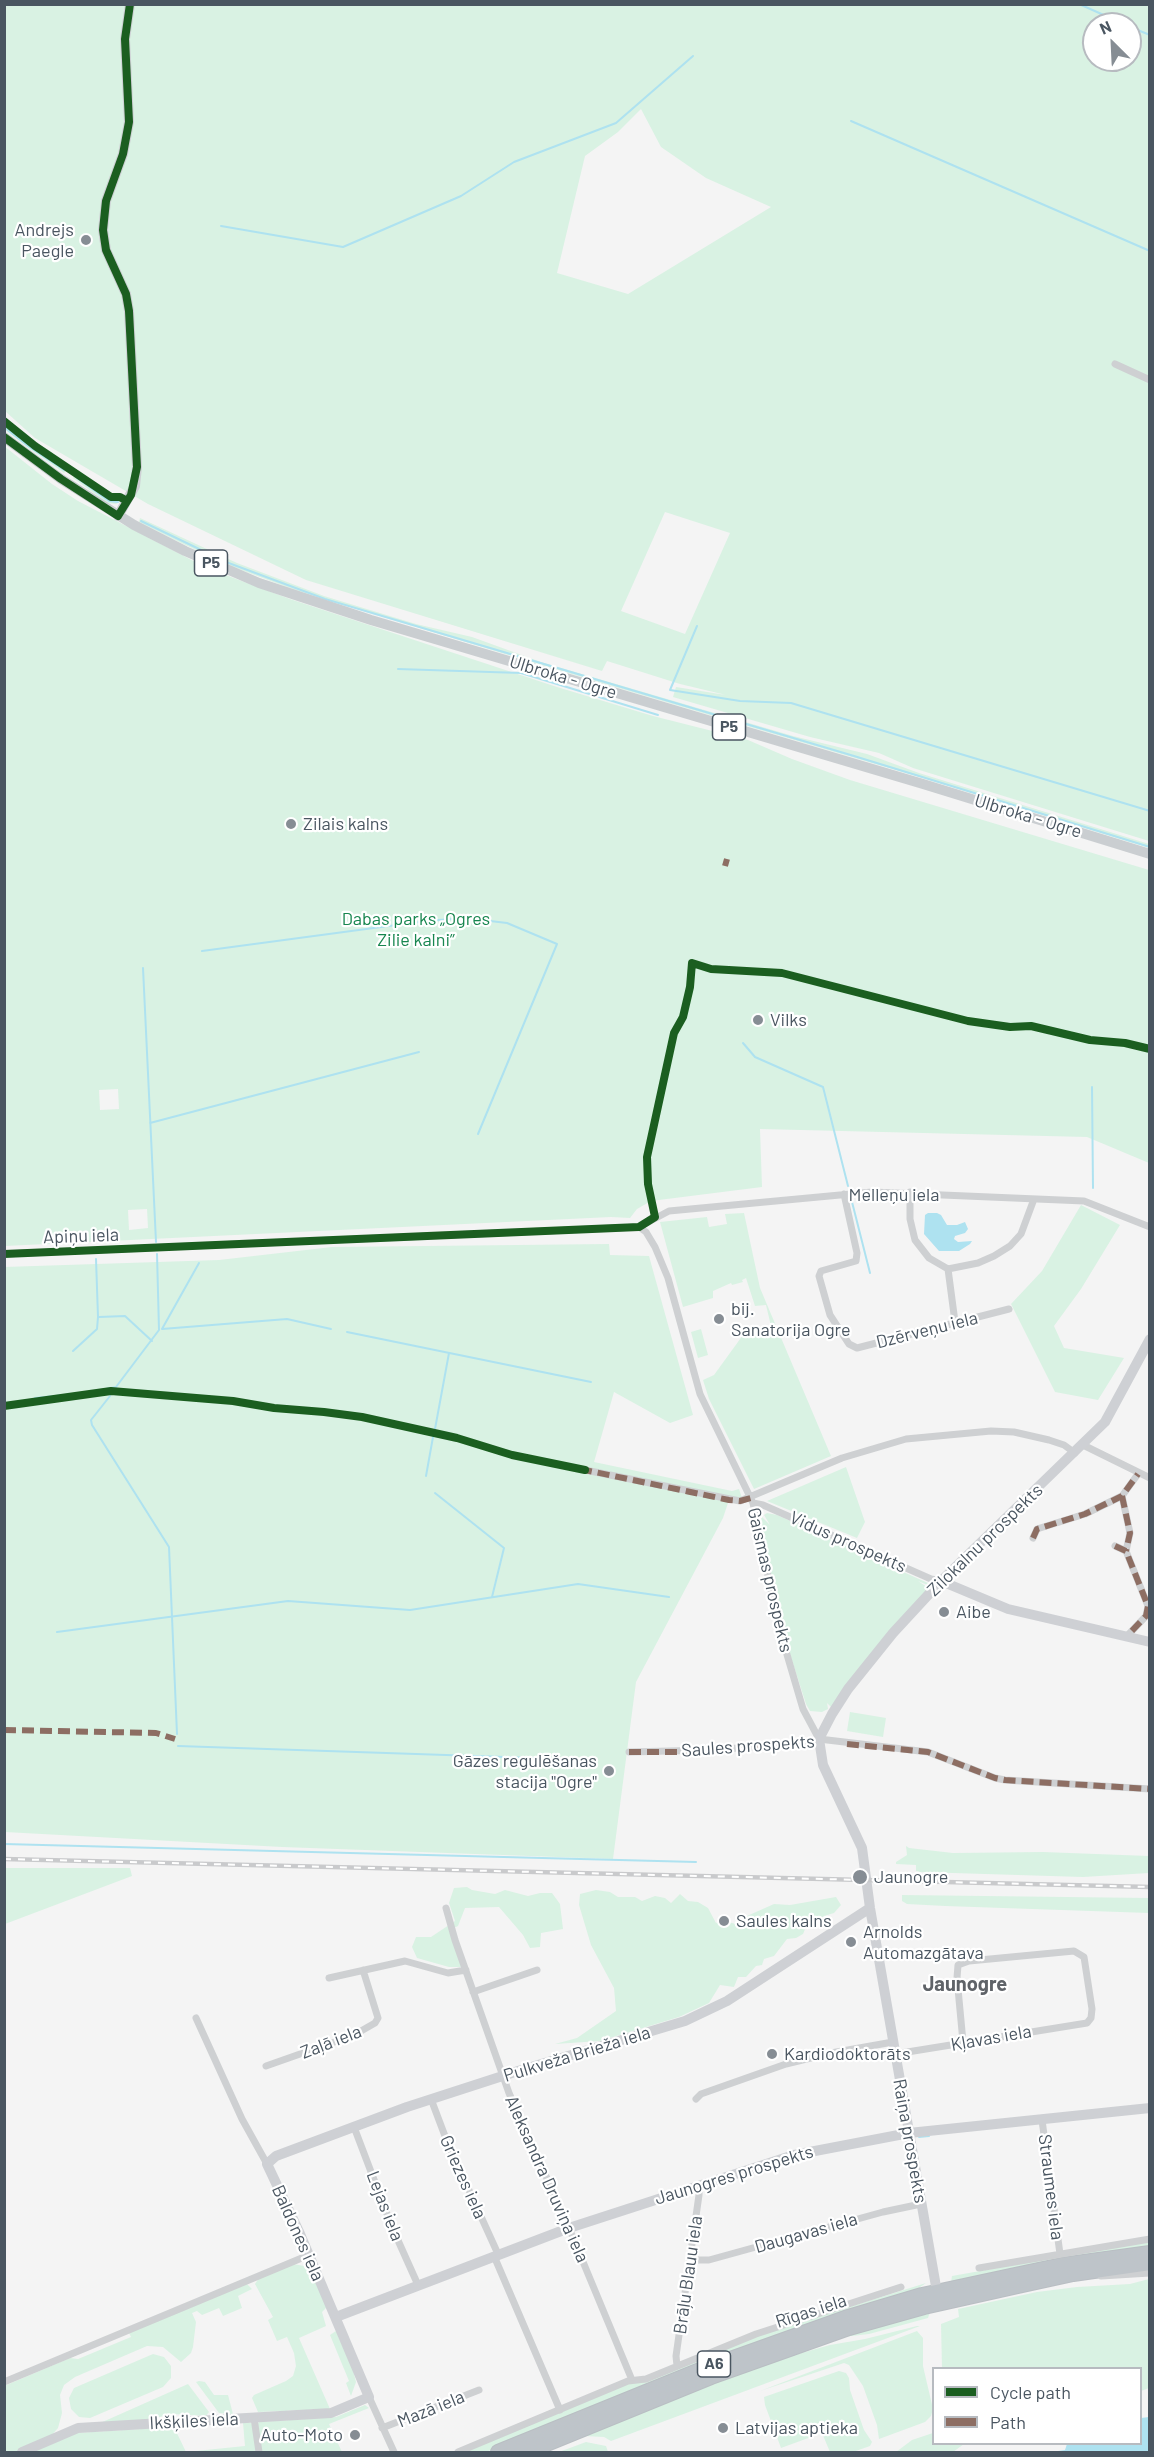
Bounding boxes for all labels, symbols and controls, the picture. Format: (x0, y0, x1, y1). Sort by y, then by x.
north arrow (1082, 12, 1142, 72)
text: N (1097, 16, 1114, 38)
place label: Andrejs Paegle (15, 219, 74, 262)
marker: Andrejs Paegle (79, 233, 93, 247)
road number: P5 (194, 550, 228, 576)
street label: Ulbroka - Ogre (507, 650, 619, 704)
road number: P5 (712, 714, 746, 740)
street label: Ulbroka - Ogre (972, 789, 1084, 843)
place label: Zilais kalns (303, 813, 388, 835)
marker: Zilais kalns (284, 817, 298, 831)
park label: Dabas parks „Ogres Zilie kalni” (342, 908, 490, 950)
place label: Vilks (770, 1009, 807, 1031)
marker: Vilks (751, 1013, 765, 1027)
street label: Melleņu iela (849, 1184, 939, 1206)
street label: Apiņu iela (43, 1224, 119, 1248)
place label: bij. Sanatorija Ogre (731, 1298, 851, 1340)
street label: Dzērveņu iela (874, 1307, 980, 1353)
marker: bij. Sanatorija Ogre (712, 1312, 726, 1326)
street label: Zilokalnu prospekts (923, 1479, 1047, 1601)
street label: Gaismas prospekts (743, 1505, 797, 1655)
street label: Vidus prospekts (786, 1507, 910, 1577)
place label: Aibe (956, 1601, 991, 1623)
marker: Aibe (937, 1605, 951, 1619)
street label: Saules prospekts (681, 1731, 815, 1761)
place label: Gāzes regulēšanas stacija "Ogre" (453, 1750, 597, 1792)
marker: Gāzes regulēšanas stacija "Ogre" (602, 1764, 616, 1778)
place label: Jaunogre (874, 1866, 948, 1888)
marker: Jaunogre (851, 1868, 869, 1886)
place label: Saules kalns (736, 1910, 832, 1932)
marker: Saules kalns (717, 1914, 731, 1928)
place label: Arnolds Automazgātava (863, 1921, 984, 1964)
marker: Arnolds Automazgātava (844, 1935, 858, 1949)
district label: Jaunogre (923, 1972, 1007, 1996)
street label: Kļavas iela (949, 2020, 1033, 2056)
street label: Zaļā iela (297, 2021, 365, 2063)
street label: Pulkveža Brieža iela (501, 2021, 653, 2087)
place label: Kardiodoktorāts (784, 2043, 911, 2065)
marker: Kardiodoktorāts (765, 2047, 779, 2061)
street label: Raiņa prospekts (888, 2077, 932, 2205)
street label: Aleksandra Druviņa iela (500, 2092, 594, 2266)
street label: Griezes iela (435, 2132, 491, 2222)
street label: Straumes iela (1034, 2133, 1068, 2241)
street label: Jaunogres prospekts (652, 2141, 816, 2209)
street label: Lejas iela (362, 2168, 408, 2244)
street label: Baldones iela (267, 2182, 329, 2284)
street label: Daugavas iela (752, 2208, 860, 2258)
street label: Brāļu Blauu iela (669, 2214, 707, 2336)
street label: Rīgas iela (773, 2289, 849, 2333)
road number: A6 (698, 2351, 730, 2377)
legend (932, 2367, 1142, 2445)
text: Cycle path (990, 2381, 1071, 2403)
street label: Mazā iela (394, 2386, 468, 2432)
street label: Ikšķiles iela (149, 2408, 239, 2434)
text: Path (990, 2411, 1026, 2433)
place label: Latvijas aptieka (735, 2417, 858, 2439)
marker: Latvijas aptieka (716, 2421, 730, 2435)
place label: Auto-Moto (261, 2424, 343, 2446)
marker: Auto-Moto (348, 2428, 362, 2442)

